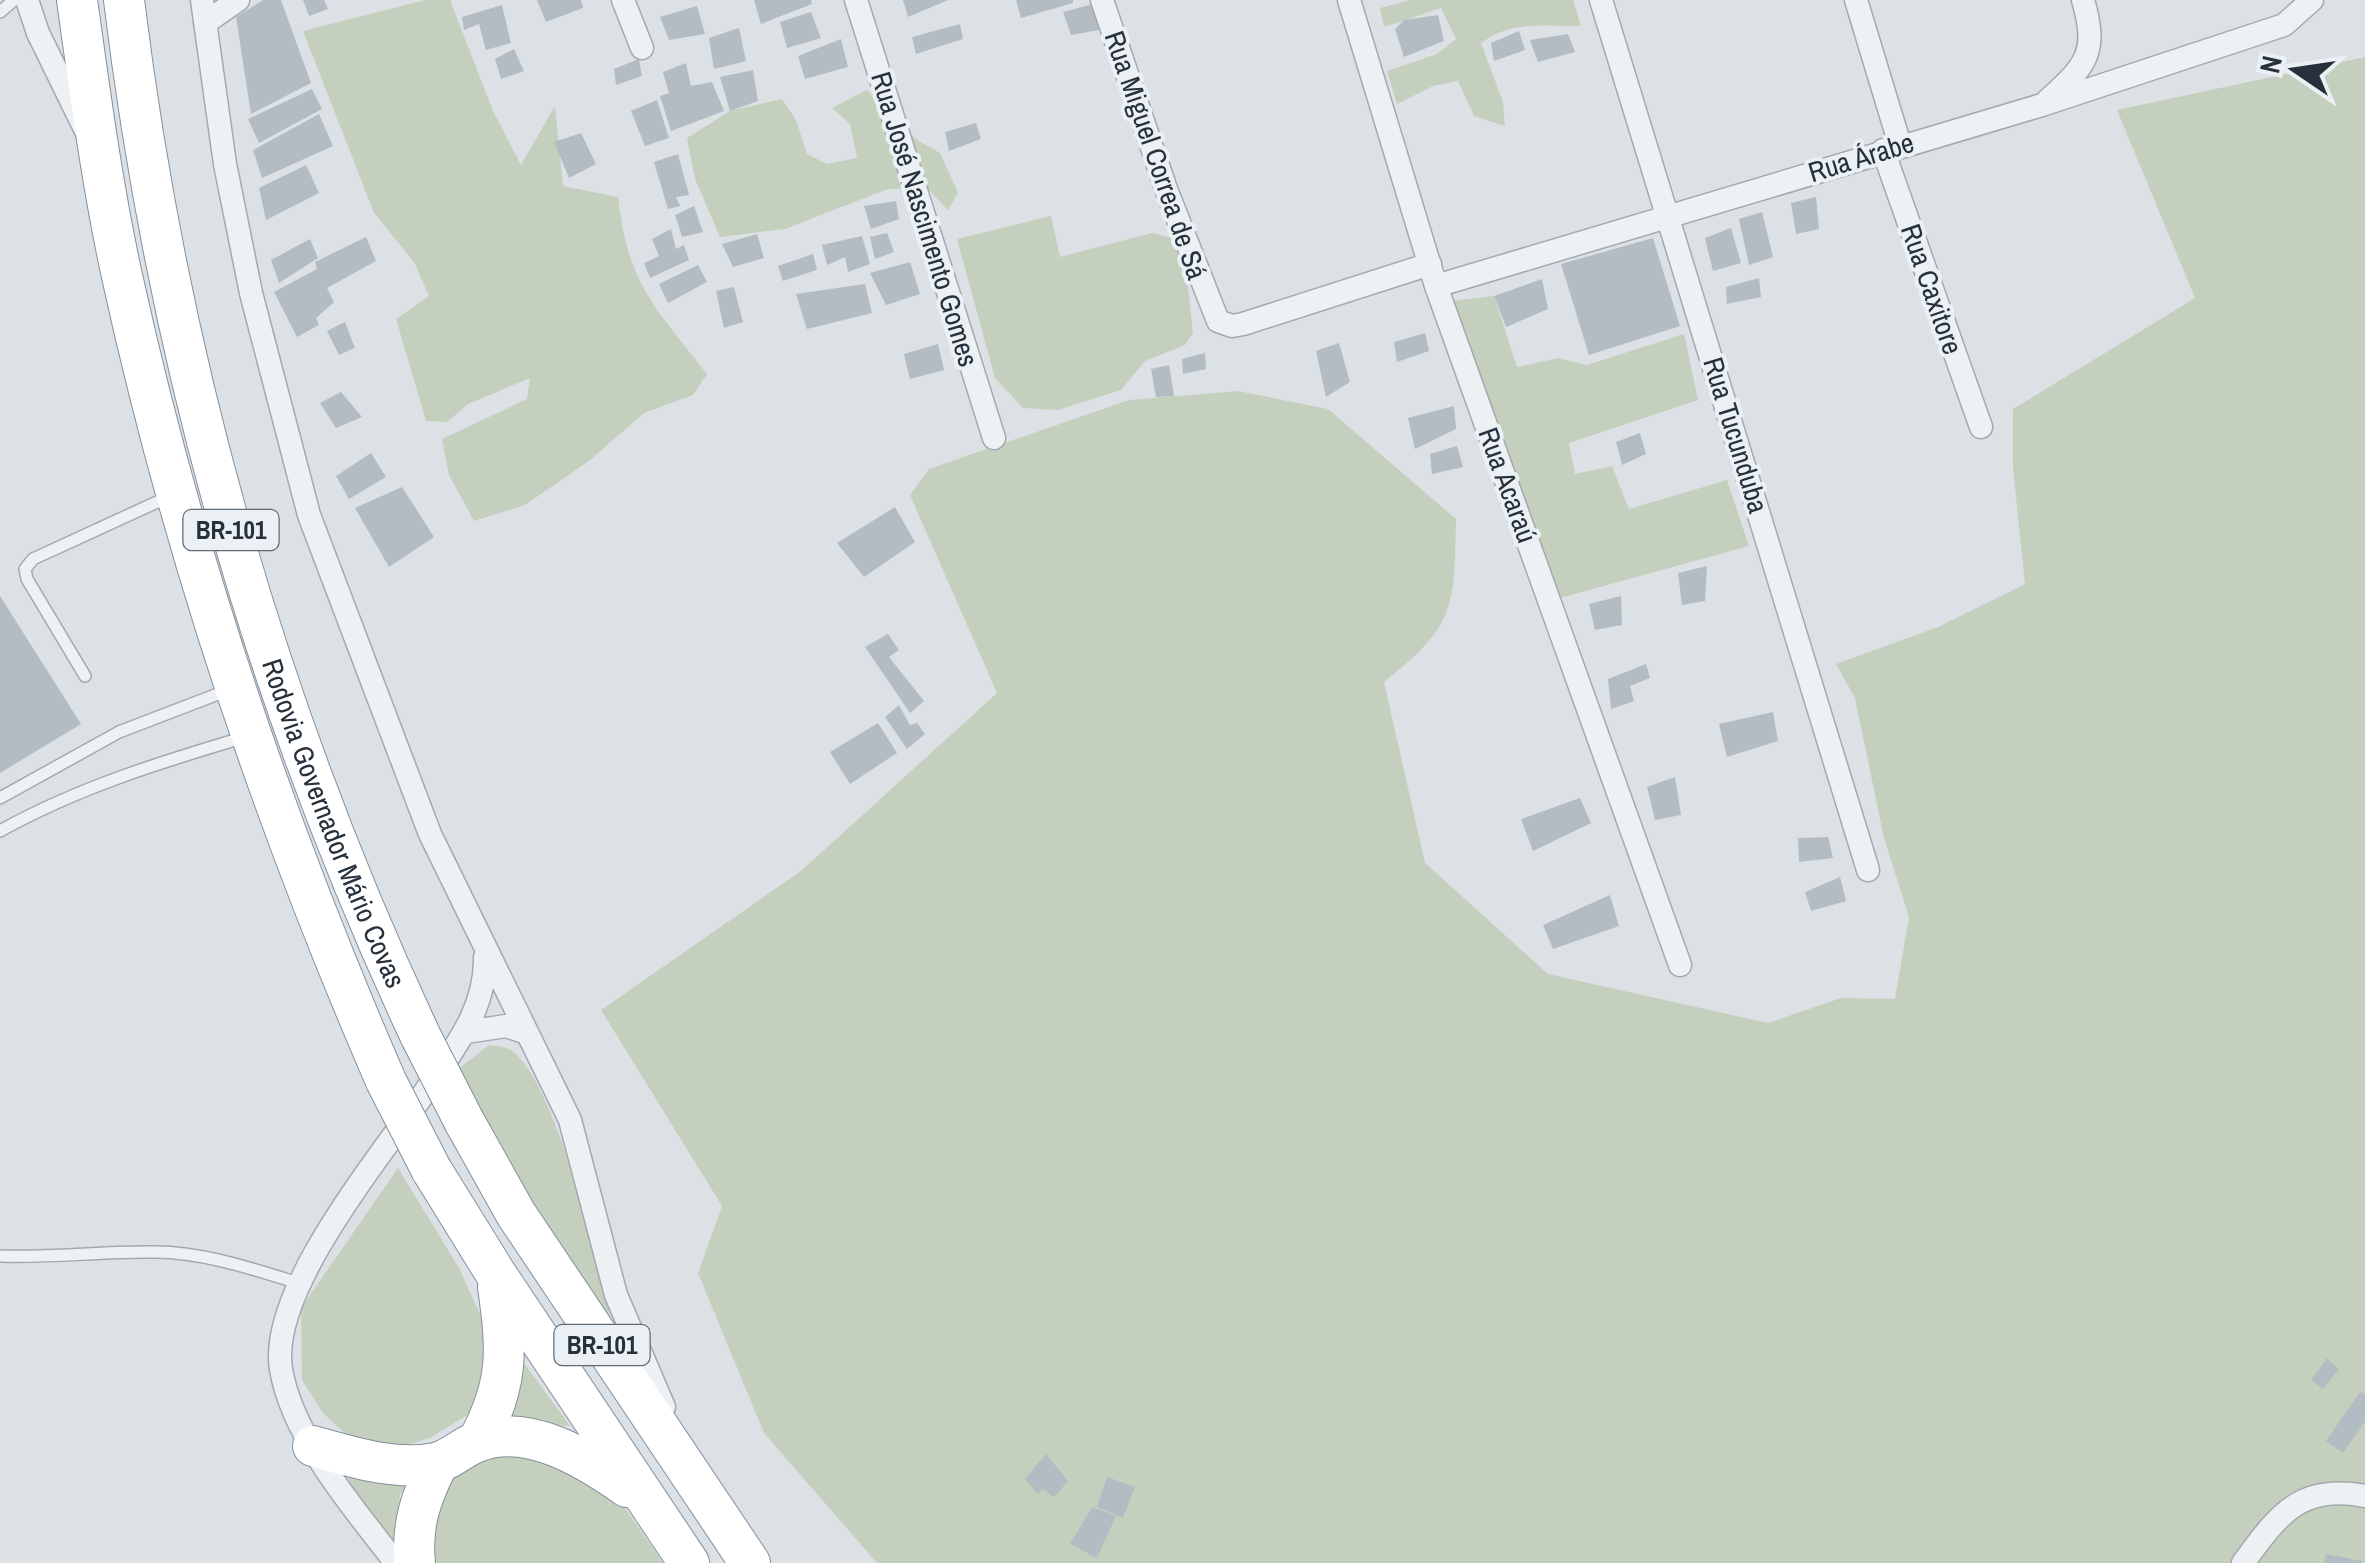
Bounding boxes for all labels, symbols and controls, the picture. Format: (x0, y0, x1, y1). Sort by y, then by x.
north arrow (2245, 20, 2345, 120)
street label: Rua Miguel Correa de Sá (1096, 26, 1216, 284)
text: N (2250, 52, 2291, 77)
street label: Rua José Nascimento Gomes (862, 67, 988, 371)
street label: Rua Árabe (1804, 123, 1918, 191)
street label: Rua Caxitore (1892, 219, 1972, 359)
street label: Rua Tucunduba (1694, 352, 1778, 518)
street label: Rua Acaraú (1470, 422, 1546, 548)
road number: BR-101 (184, 510, 278, 550)
street label: Rodovia Governador Mário Covas (253, 654, 415, 994)
road number: BR-101 (554, 1325, 650, 1365)

